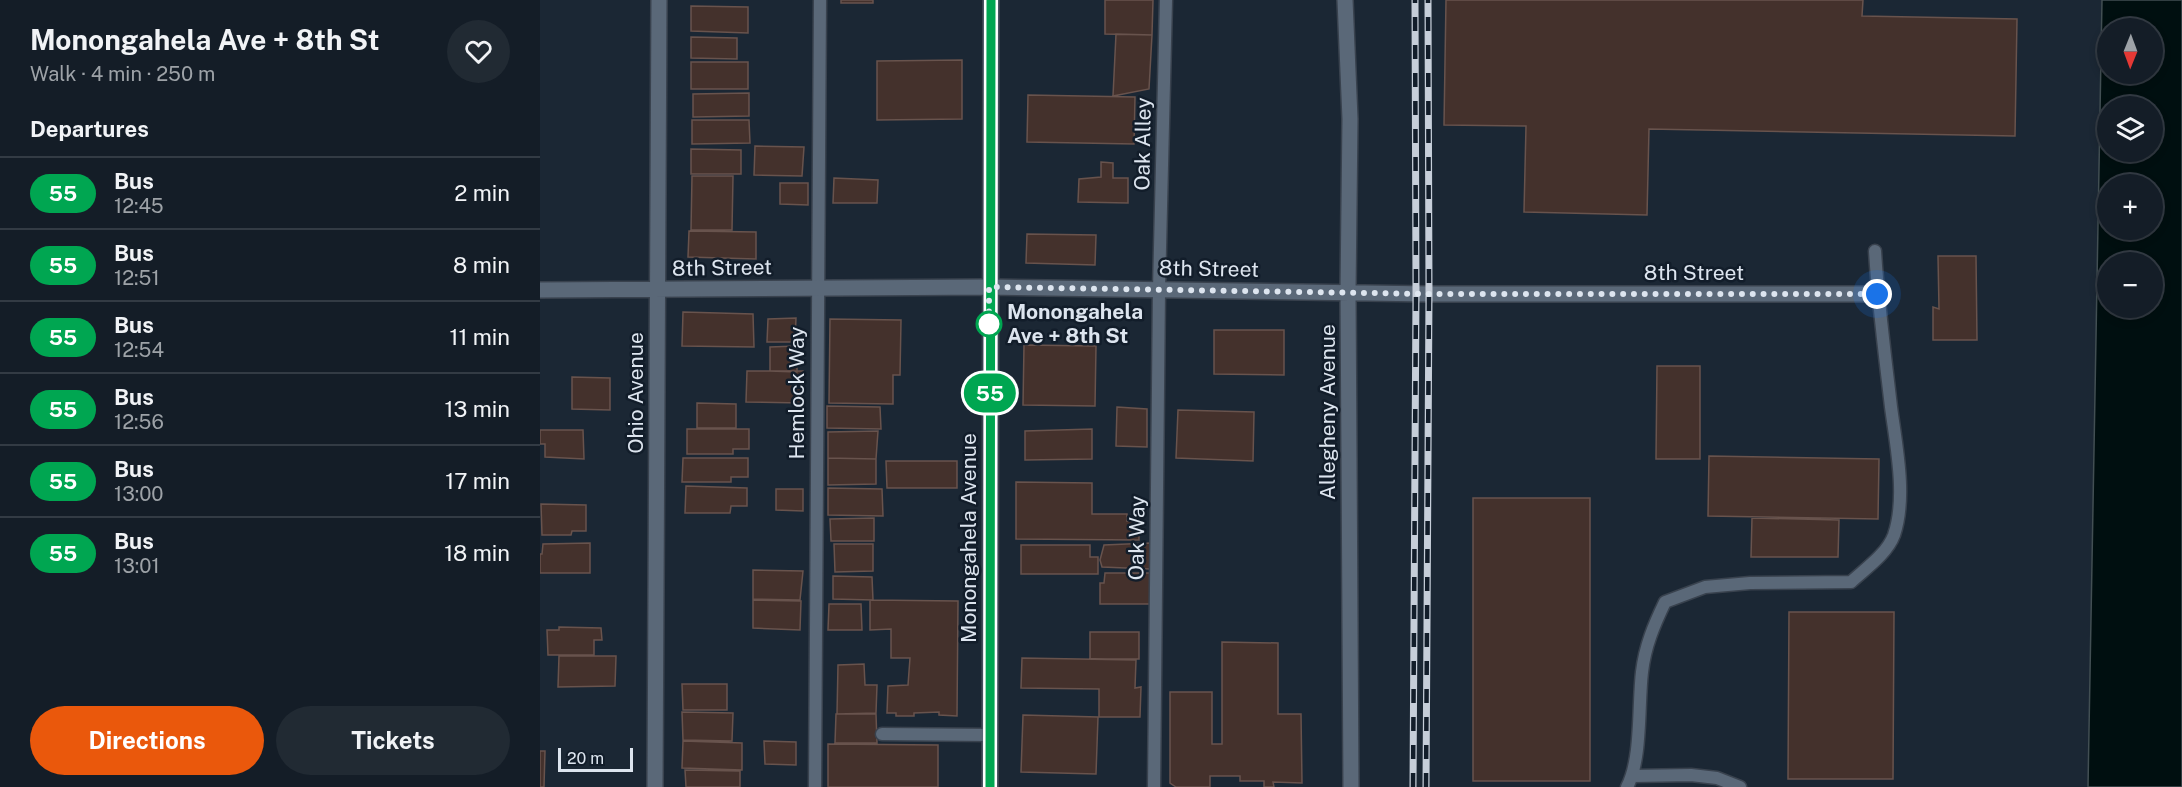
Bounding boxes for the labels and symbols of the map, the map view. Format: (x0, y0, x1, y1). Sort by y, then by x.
north arrow (2097, 18, 2163, 84)
street label: Oak Alley (1129, 97, 1156, 191)
street label: 8th Street (672, 254, 772, 281)
street label: 8th Street (1159, 255, 1259, 282)
street label: 8th Street (1644, 260, 1744, 285)
your location (1862, 279, 1892, 309)
place label: Monongahela Ave + 8th St (1007, 299, 1143, 348)
marker: Monongahela Ave + 8th St (976, 311, 1002, 337)
street label: Allegheny Avenue (1315, 324, 1340, 500)
street label: Hemlock Way (784, 326, 809, 460)
street label: Ohio Avenue (623, 332, 648, 454)
line badge: 55 (963, 374, 1017, 412)
street label: Monongahela Avenue (956, 433, 981, 643)
street label: Oak Way (1123, 495, 1150, 581)
scale bar (558, 745, 633, 772)

